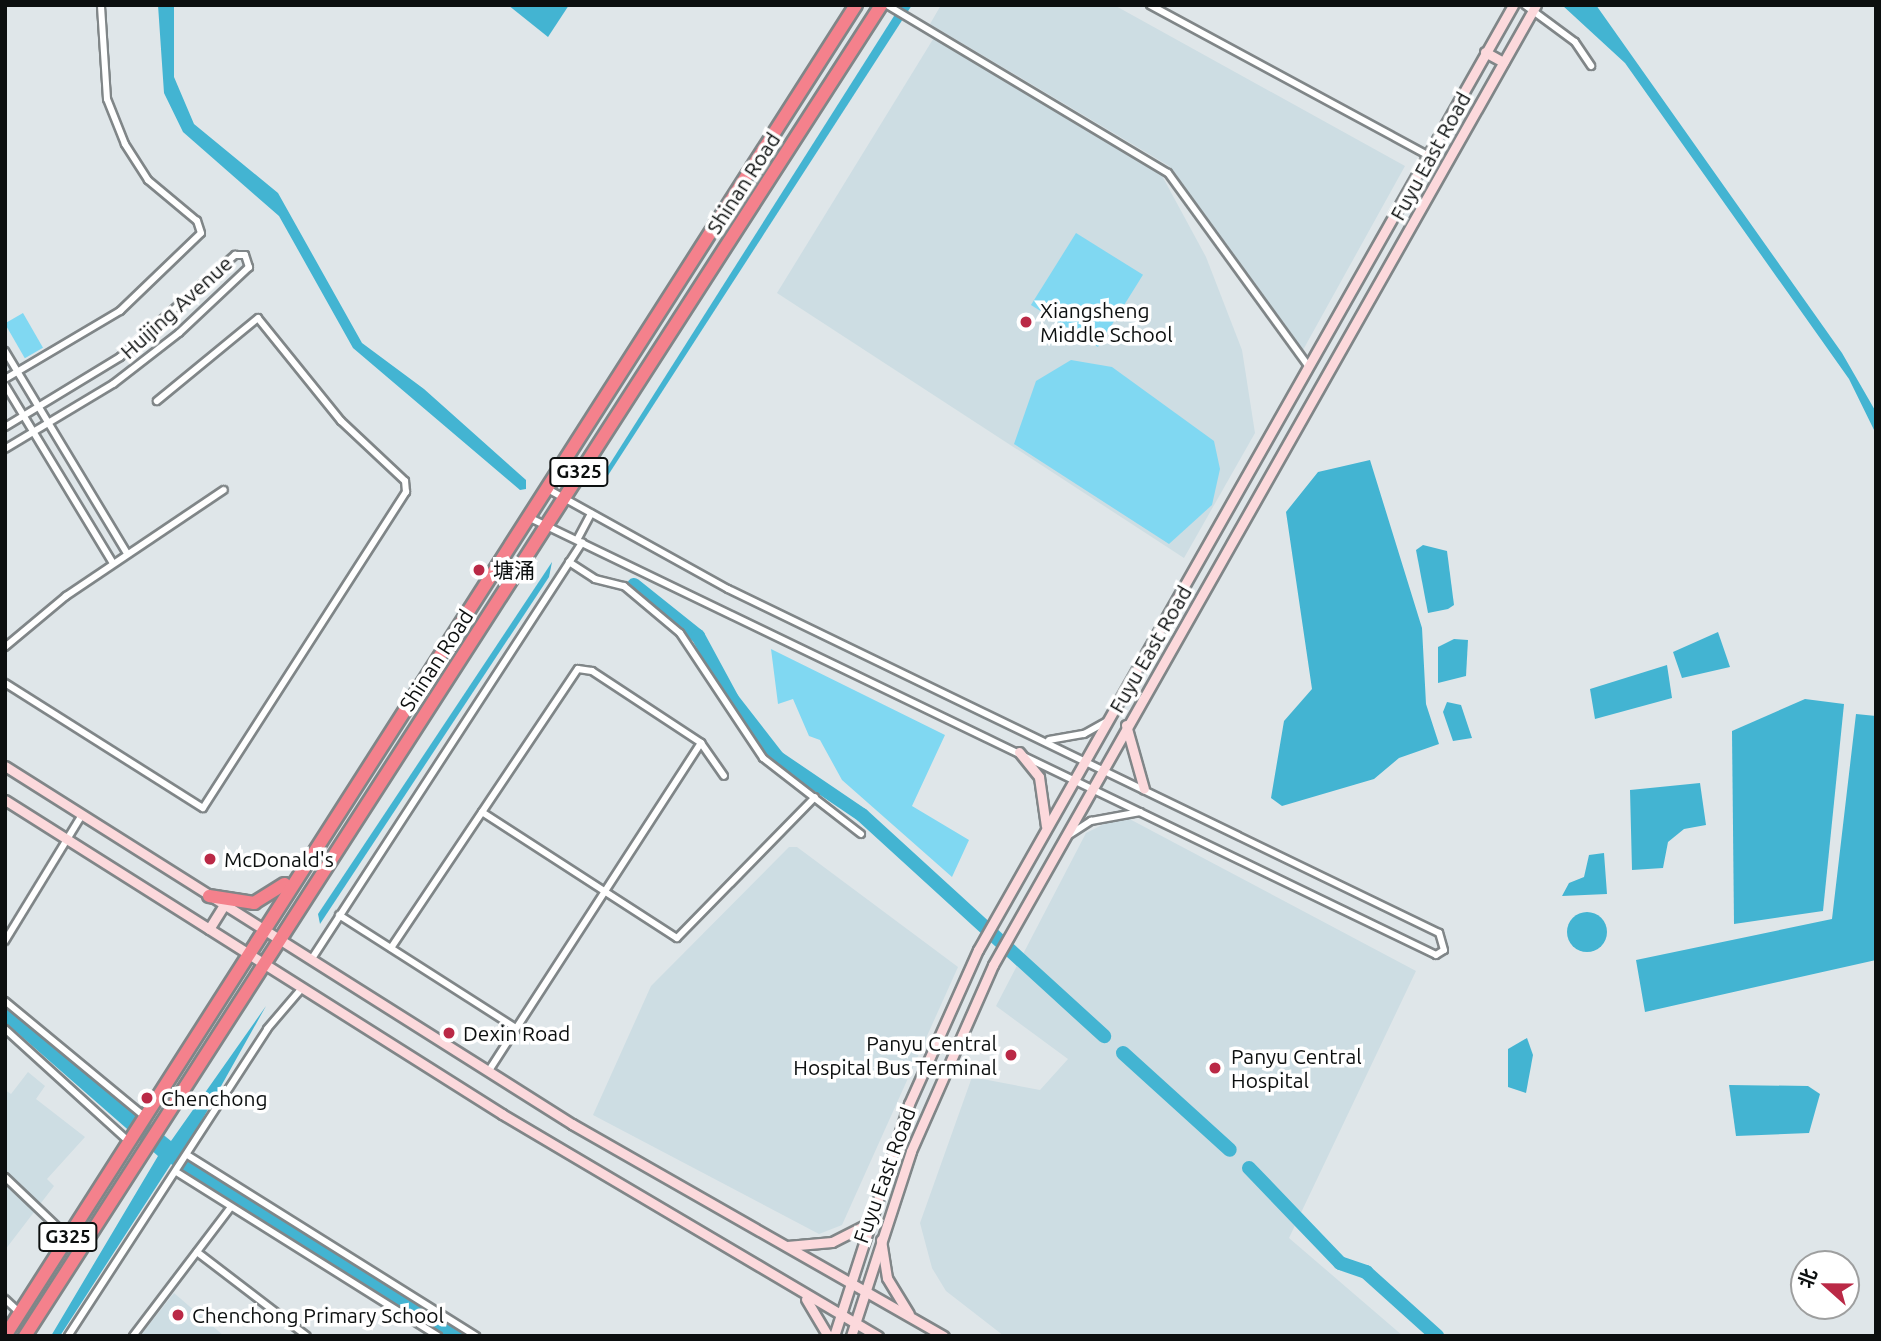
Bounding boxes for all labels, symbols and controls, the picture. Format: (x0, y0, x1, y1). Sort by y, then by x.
street label: Fuyu East Road (1384, 87, 1476, 225)
street label: Shinan Road (701, 127, 785, 239)
street label: Huijing Avenue (115, 250, 237, 364)
place label: Xiangsheng Middle School (1040, 297, 1173, 347)
marker: Xiangsheng Middle School (1018, 314, 1034, 330)
road number: G325 (549, 457, 609, 488)
place label: 塘涌 (493, 557, 535, 583)
marker: 塘涌 (471, 562, 487, 578)
street label: Fuyu East Road (1103, 581, 1197, 717)
street label: Shinan Road (394, 604, 478, 716)
place label: McDonald's (224, 846, 334, 872)
marker: McDonald's (202, 851, 218, 867)
place label: Dexin Road (463, 1020, 570, 1046)
marker: Dexin Road (441, 1025, 457, 1041)
place label: Panyu Central Hospital Bus Terminal (793, 1030, 997, 1080)
place label: Panyu Central Hospital (1231, 1043, 1362, 1093)
marker: Panyu Central Hospital Bus Terminal (1003, 1047, 1019, 1063)
marker: Panyu Central Hospital (1205, 1058, 1225, 1078)
place label: Chenchong (161, 1085, 268, 1111)
marker: Chenchong (139, 1090, 155, 1106)
street label: Fuyu East Road (848, 1104, 920, 1246)
road number: G325 (38, 1222, 98, 1252)
north arrow (1790, 1250, 1860, 1320)
text: 北 (1794, 1265, 1821, 1291)
place label: Chenchong Primary School (192, 1302, 444, 1328)
marker: Chenchong Primary School (170, 1307, 186, 1323)

